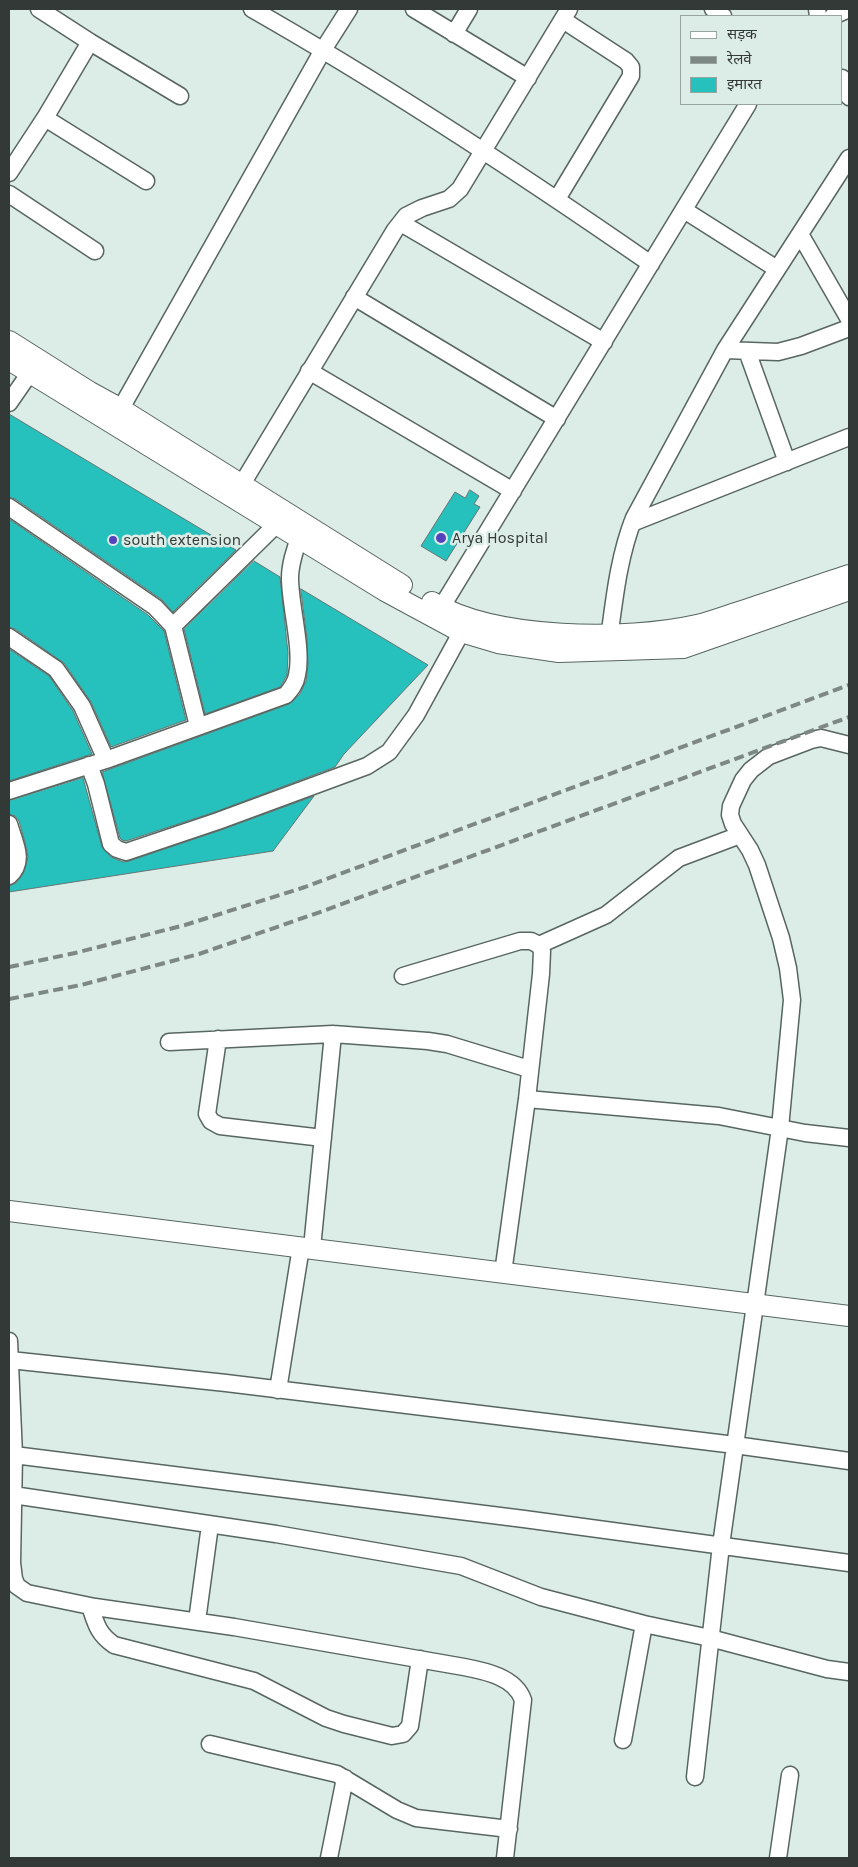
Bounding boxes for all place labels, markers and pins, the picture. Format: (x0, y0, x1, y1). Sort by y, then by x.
place label: Arya Hospital (452, 528, 548, 548)
place label: south extension (123, 530, 241, 550)
marker: Arya Hospital (434, 531, 448, 545)
marker: south extension (107, 534, 119, 546)

